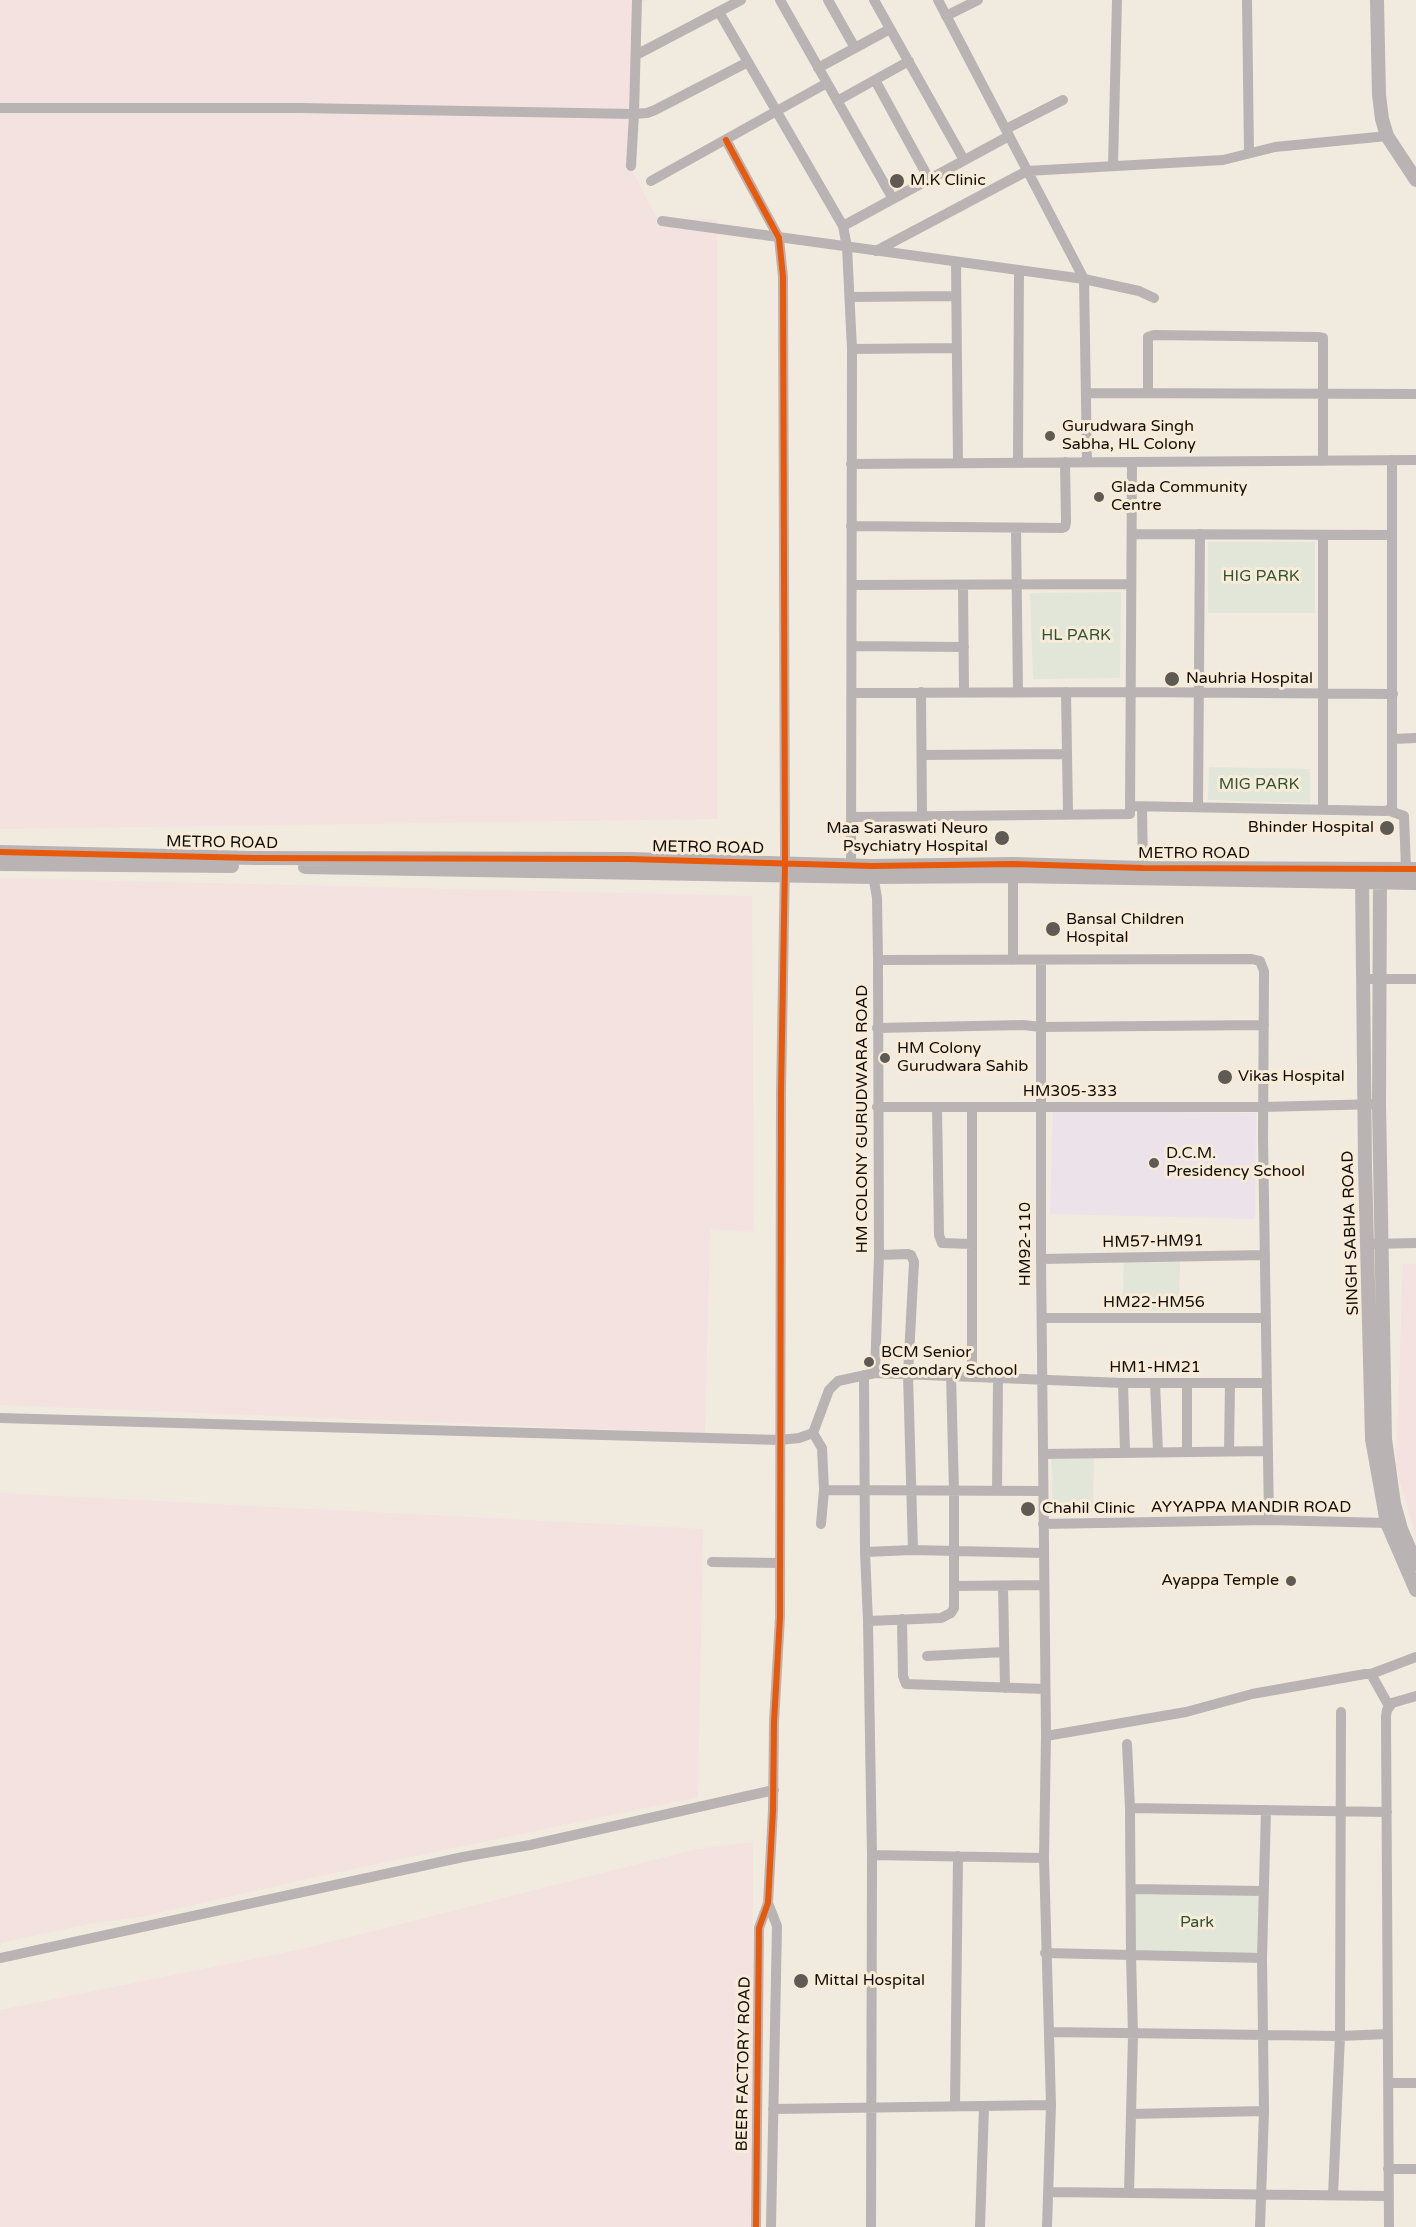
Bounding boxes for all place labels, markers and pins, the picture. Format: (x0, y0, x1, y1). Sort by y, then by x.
place label: M.K Clinic (910, 171, 986, 191)
marker: M.K Clinic (888, 172, 906, 190)
place label: Gurudwara Singh Sabha, HL Colony (1062, 417, 1196, 455)
marker: Gurudwara Singh Sabha, HL Colony (1043, 429, 1057, 443)
place label: Glada Community Centre (1111, 478, 1247, 516)
marker: Glada Community Centre (1092, 490, 1106, 504)
place label: Nauhria Hospital (1186, 669, 1313, 689)
marker: Nauhria Hospital (1163, 670, 1181, 688)
place label: Bhinder Hospital (1248, 818, 1374, 838)
place label: Maa Saraswati Neuro Psychiatry Hospital (826, 819, 988, 857)
marker: Bhinder Hospital (1378, 819, 1396, 837)
marker: Maa Saraswati Neuro Psychiatry Hospital (993, 829, 1011, 847)
place label: Bansal Children Hospital (1066, 910, 1184, 948)
marker: Bansal Children Hospital (1044, 920, 1062, 938)
place label: HM Colony Gurudwara Sahib (897, 1039, 1028, 1077)
marker: HM Colony Gurudwara Sahib (878, 1051, 892, 1065)
place label: Vikas Hospital (1238, 1067, 1345, 1087)
marker: Vikas Hospital (1216, 1068, 1234, 1086)
place label: D.C.M. Presidency School (1166, 1144, 1305, 1182)
marker: D.C.M. Presidency School (1147, 1156, 1161, 1170)
place label: BCM Senior Secondary School (881, 1343, 1017, 1381)
marker: BCM Senior Secondary School (862, 1355, 876, 1369)
place label: Chahil Clinic (1042, 1499, 1135, 1519)
marker: Chahil Clinic (1019, 1500, 1037, 1518)
place label: Ayappa Temple (1161, 1571, 1279, 1591)
marker: Ayappa Temple (1284, 1574, 1298, 1588)
place label: Mittal Hospital (814, 1971, 925, 1991)
marker: Mittal Hospital (792, 1972, 810, 1990)

